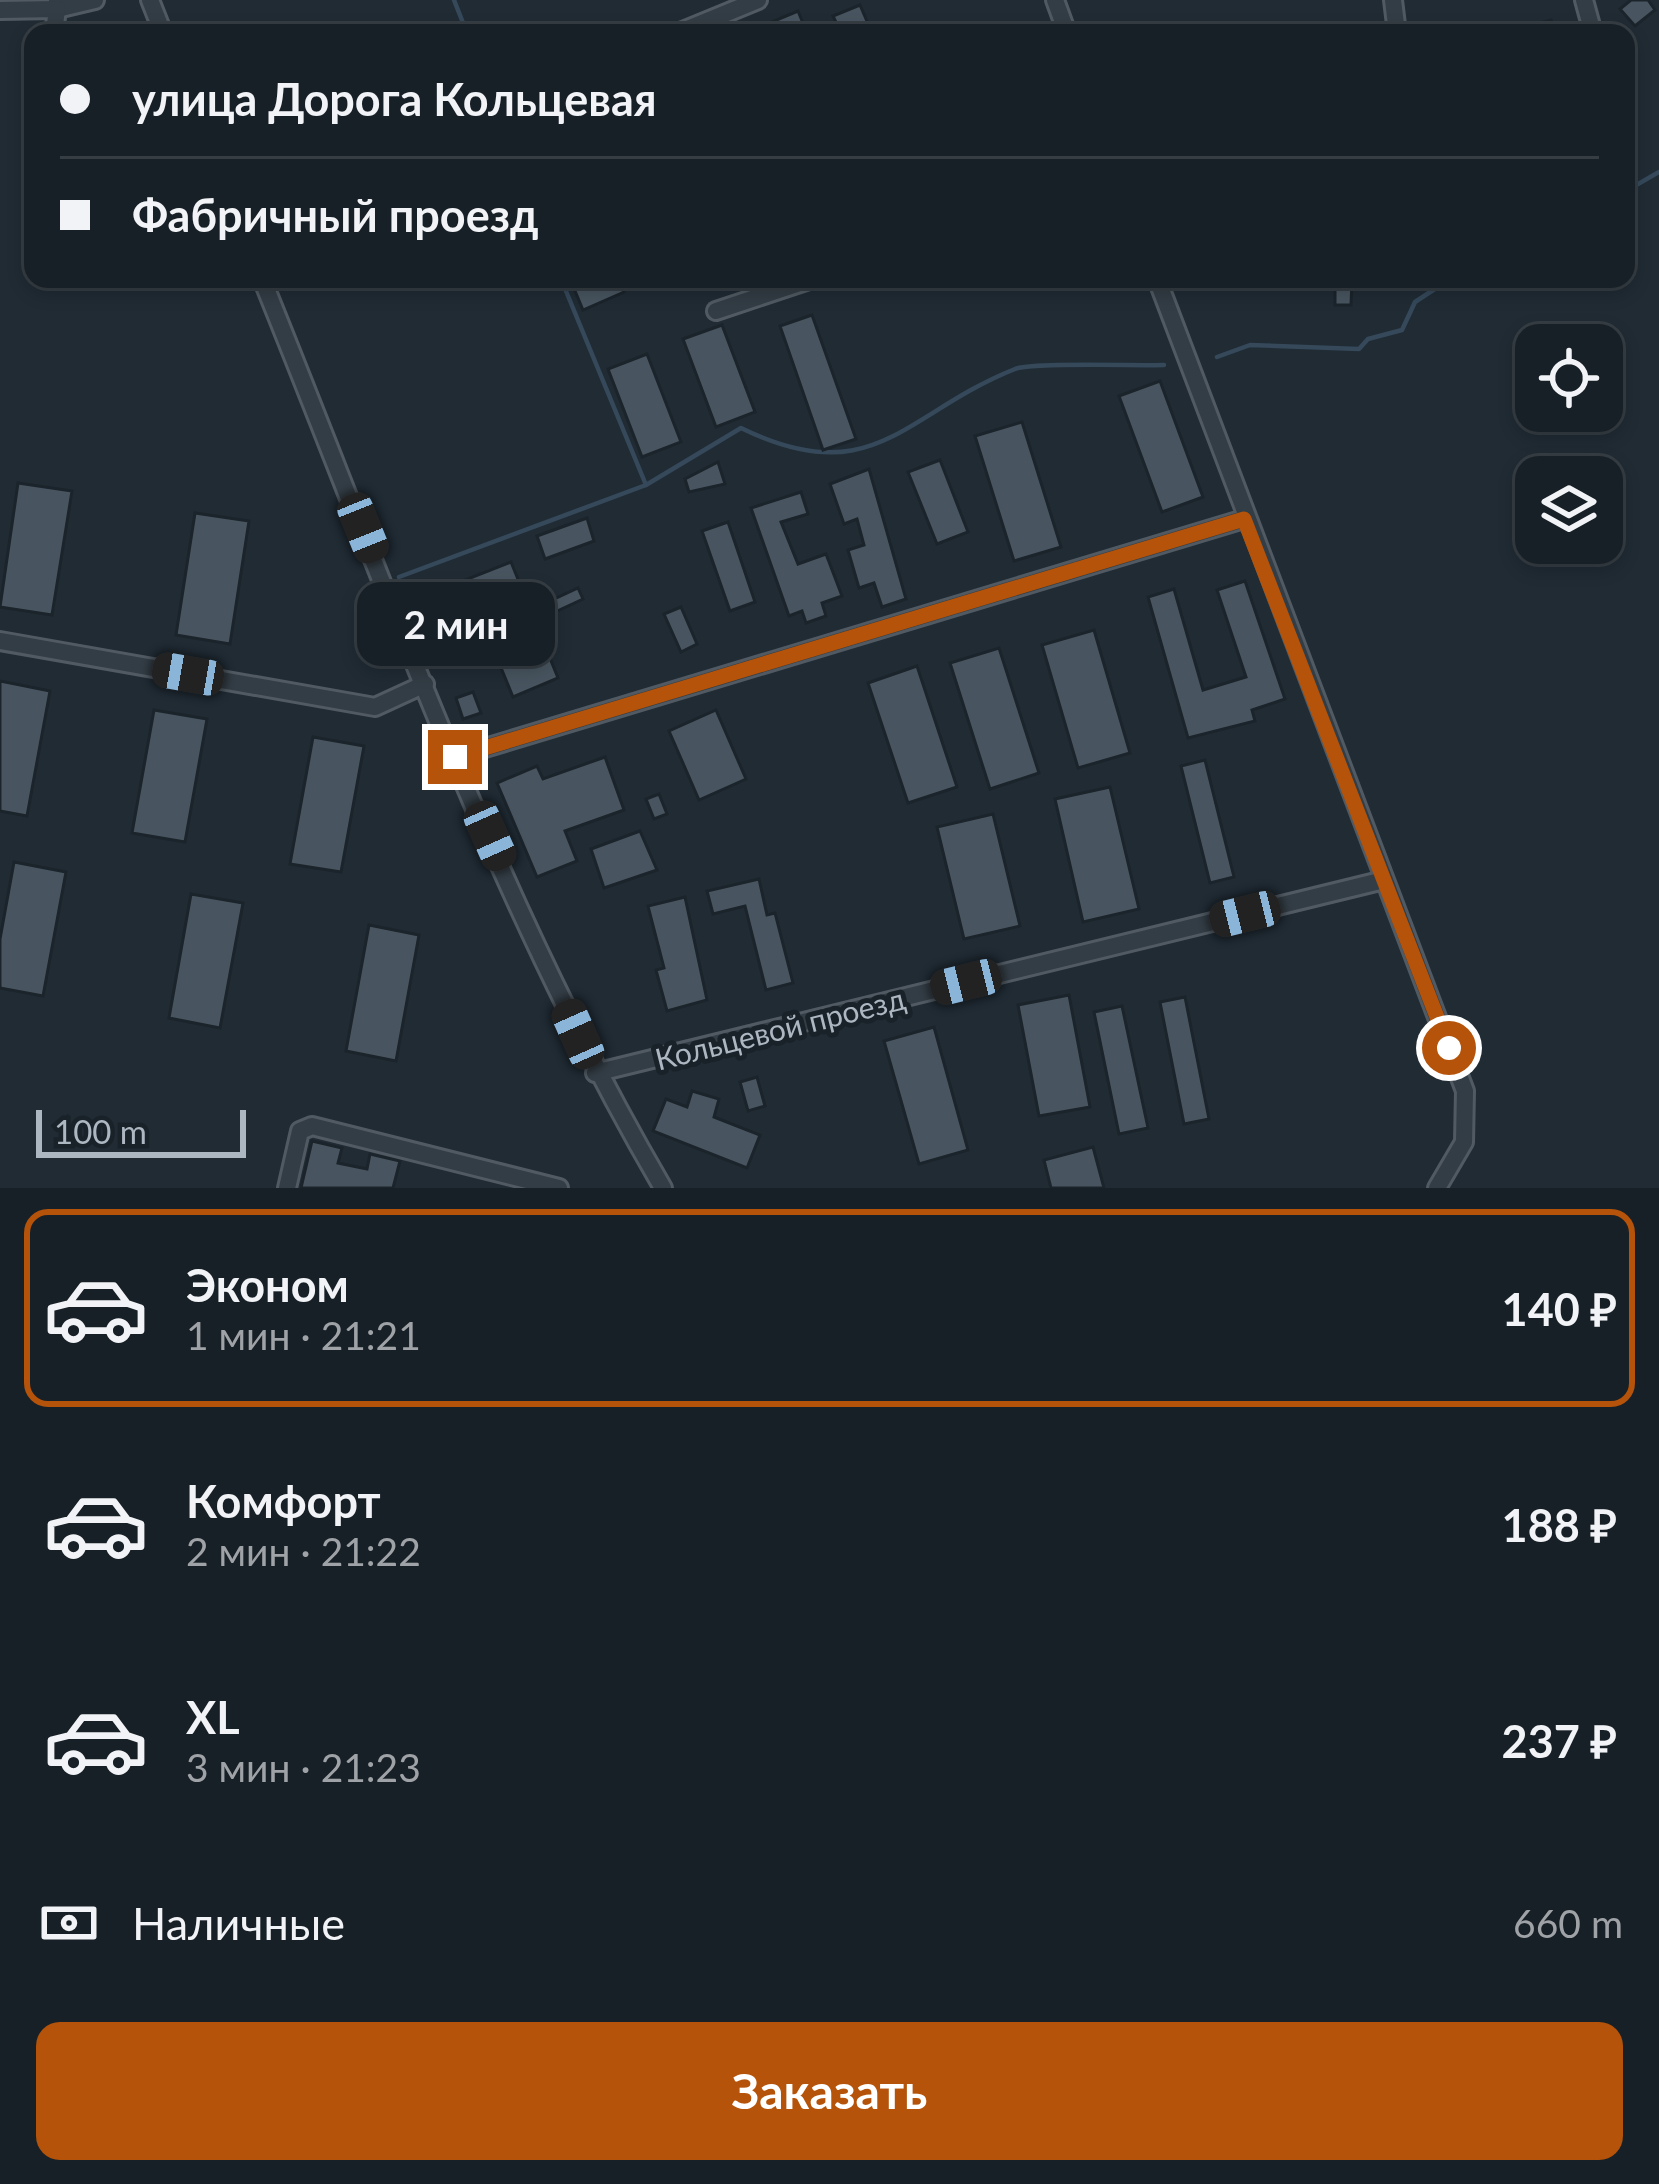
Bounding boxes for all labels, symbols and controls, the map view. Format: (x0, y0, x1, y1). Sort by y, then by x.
text: улица Дорога Кольцевая (132, 72, 657, 126)
text: Фабричный проезд (132, 188, 538, 242)
map controls (1515, 324, 1623, 564)
button: locate (1515, 324, 1623, 432)
button: layers (1515, 456, 1623, 564)
car (333, 488, 393, 568)
callout: 2 мин (356, 583, 554, 667)
text: 2 мин (404, 601, 509, 647)
car (149, 650, 227, 698)
route end (428, 730, 482, 784)
car (459, 796, 521, 876)
car (1206, 888, 1284, 940)
car (927, 956, 1005, 1008)
street label: Кольцевой проезд (651, 980, 909, 1076)
car (547, 994, 609, 1074)
route start (1422, 1021, 1476, 1075)
scale bar (36, 1104, 246, 1157)
text: 100 m (54, 1111, 147, 1151)
icon: car (42, 1254, 150, 1362)
text: Эконом (186, 1258, 349, 1312)
text: 140 ₽ (1502, 1282, 1617, 1336)
text: 1 мин · 21:21 (186, 1312, 421, 1358)
icon: car (42, 1470, 150, 1578)
text: Комфорт (186, 1474, 381, 1528)
text: 188 ₽ (1502, 1498, 1617, 1552)
text: 2 мин · 21:22 (186, 1528, 421, 1574)
icon: car (42, 1686, 150, 1794)
text: XL (186, 1690, 240, 1744)
text: 237 ₽ (1502, 1714, 1617, 1768)
text: 3 мин · 21:23 (186, 1744, 421, 1790)
icon: cash (36, 1890, 102, 1956)
text: Наличные (132, 1896, 345, 1950)
text: 660 m (1513, 1900, 1623, 1946)
button: Заказать (36, 2022, 1623, 2160)

